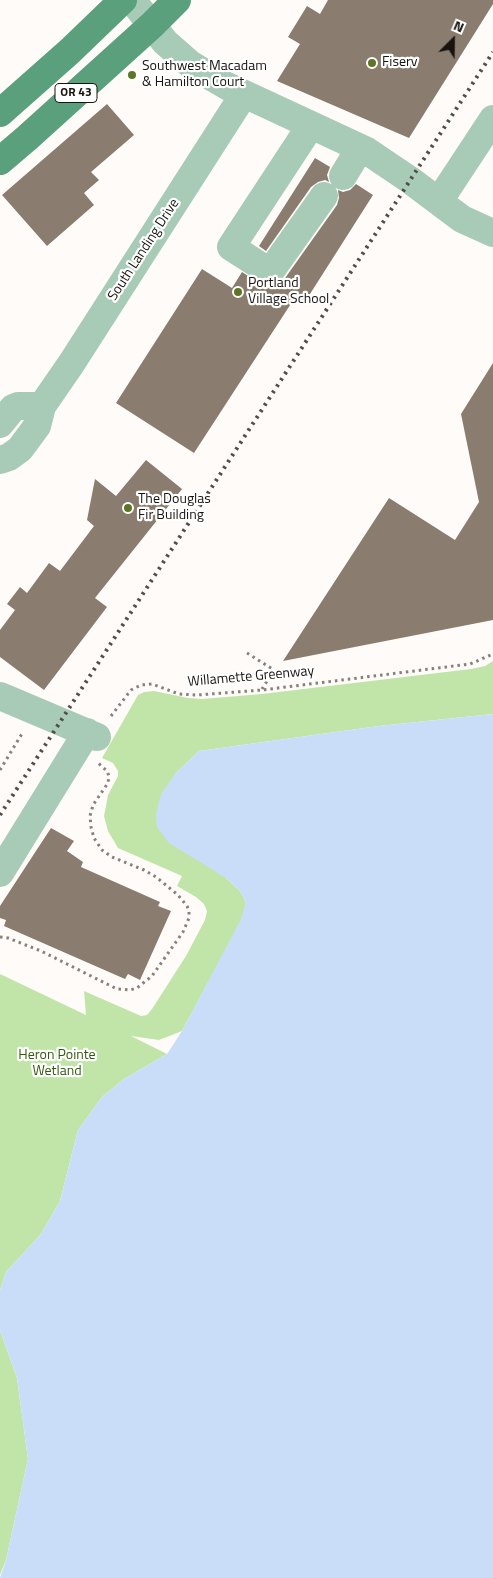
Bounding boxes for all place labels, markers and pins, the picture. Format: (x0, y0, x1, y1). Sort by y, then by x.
place label: Fiserv (382, 55, 418, 71)
marker: Fiserv (366, 57, 378, 69)
place label: Southwest Macadam & Hamilton Court (142, 59, 267, 92)
marker: Southwest Macadam & Hamilton Court (126, 69, 138, 81)
place label: Portland Village School (248, 276, 329, 308)
marker: Portland Village School (232, 286, 244, 298)
place label: The Douglas Fir Building (138, 492, 211, 524)
marker: The Douglas Fir Building (122, 502, 134, 514)

